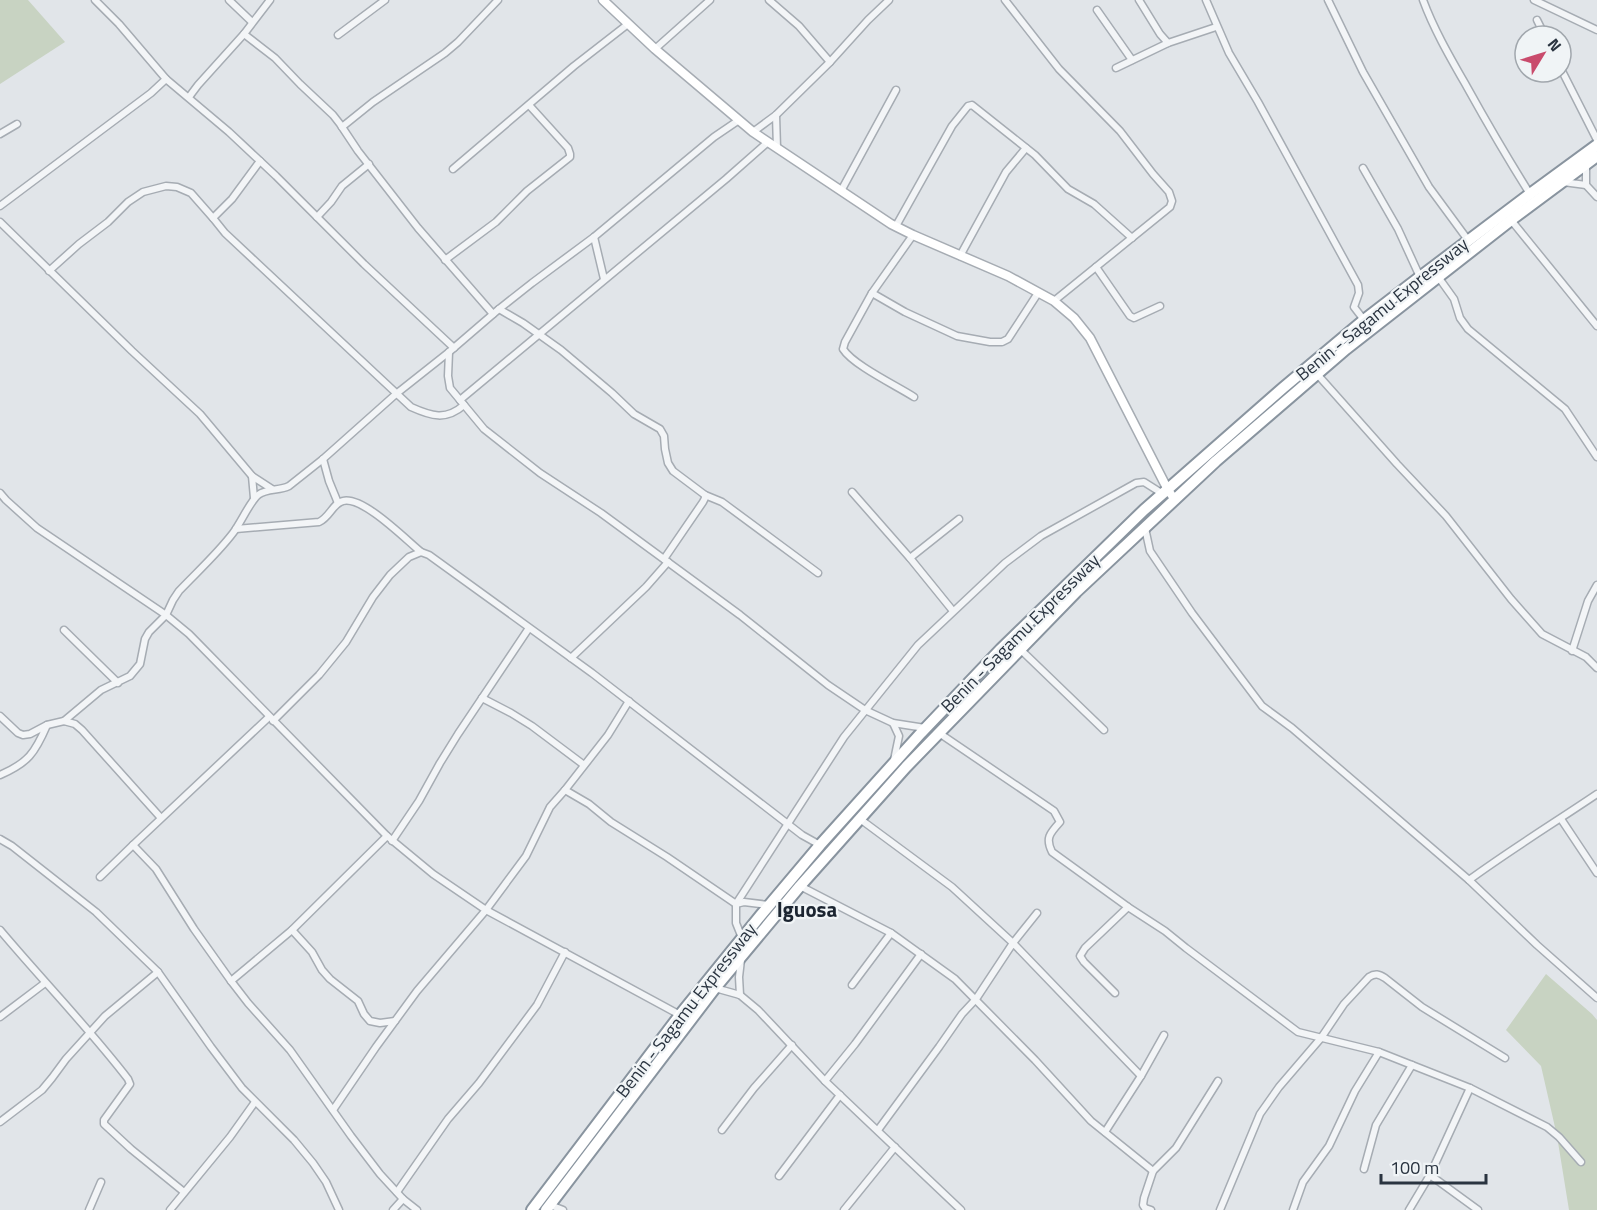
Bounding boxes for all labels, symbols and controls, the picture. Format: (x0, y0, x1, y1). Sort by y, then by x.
north arrow (1513, 24, 1573, 84)
text: N (1542, 33, 1568, 57)
street label: Benin - Sagamu Expressway (1290, 231, 1474, 387)
street label: Benin - Sagamu Expressway (934, 547, 1106, 719)
district label: Iguosa (777, 893, 837, 925)
street label: Benin - Sagamu Expressway (609, 917, 763, 1103)
scale bar (1381, 1147, 1486, 1185)
text: 100 m (1390, 1154, 1439, 1181)

